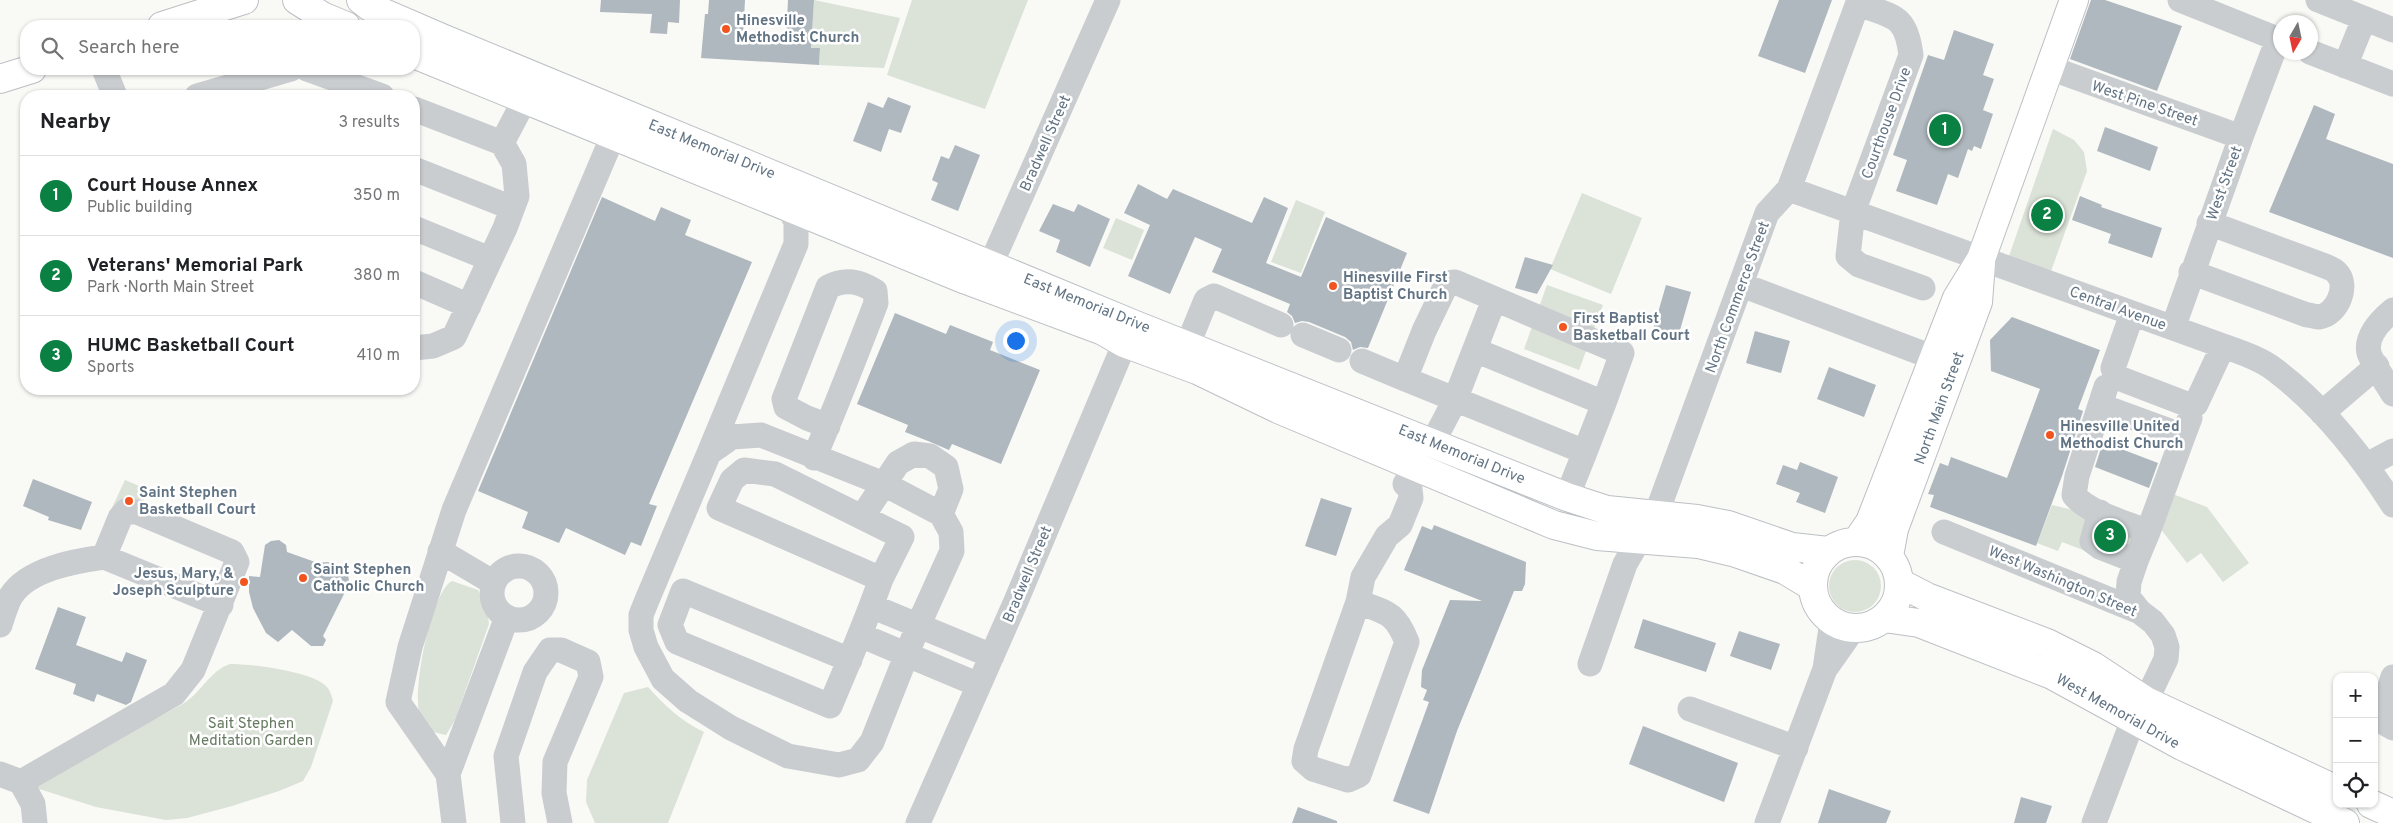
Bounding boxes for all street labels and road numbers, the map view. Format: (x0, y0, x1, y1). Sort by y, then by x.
street label: Courthouse Drive (1858, 65, 1916, 182)
street label: West Pine Street (2089, 77, 2200, 131)
street label: Bradwell Street (1017, 93, 1076, 195)
street label: East Memorial Drive (645, 116, 778, 184)
street label: West Street (2203, 144, 2248, 223)
street label: North Commerce Street (1702, 219, 1775, 376)
street label: East Memorial Drive (1020, 270, 1153, 338)
street label: Central Avenue (2066, 283, 2169, 336)
street label: North Main Street (1911, 349, 1970, 468)
street label: East Memorial Drive (1395, 421, 1528, 489)
street label: Bradwell Street (999, 523, 1057, 626)
street label: West Washington Street (1985, 542, 2140, 622)
street label: West Memorial Drive (2052, 670, 2182, 754)

